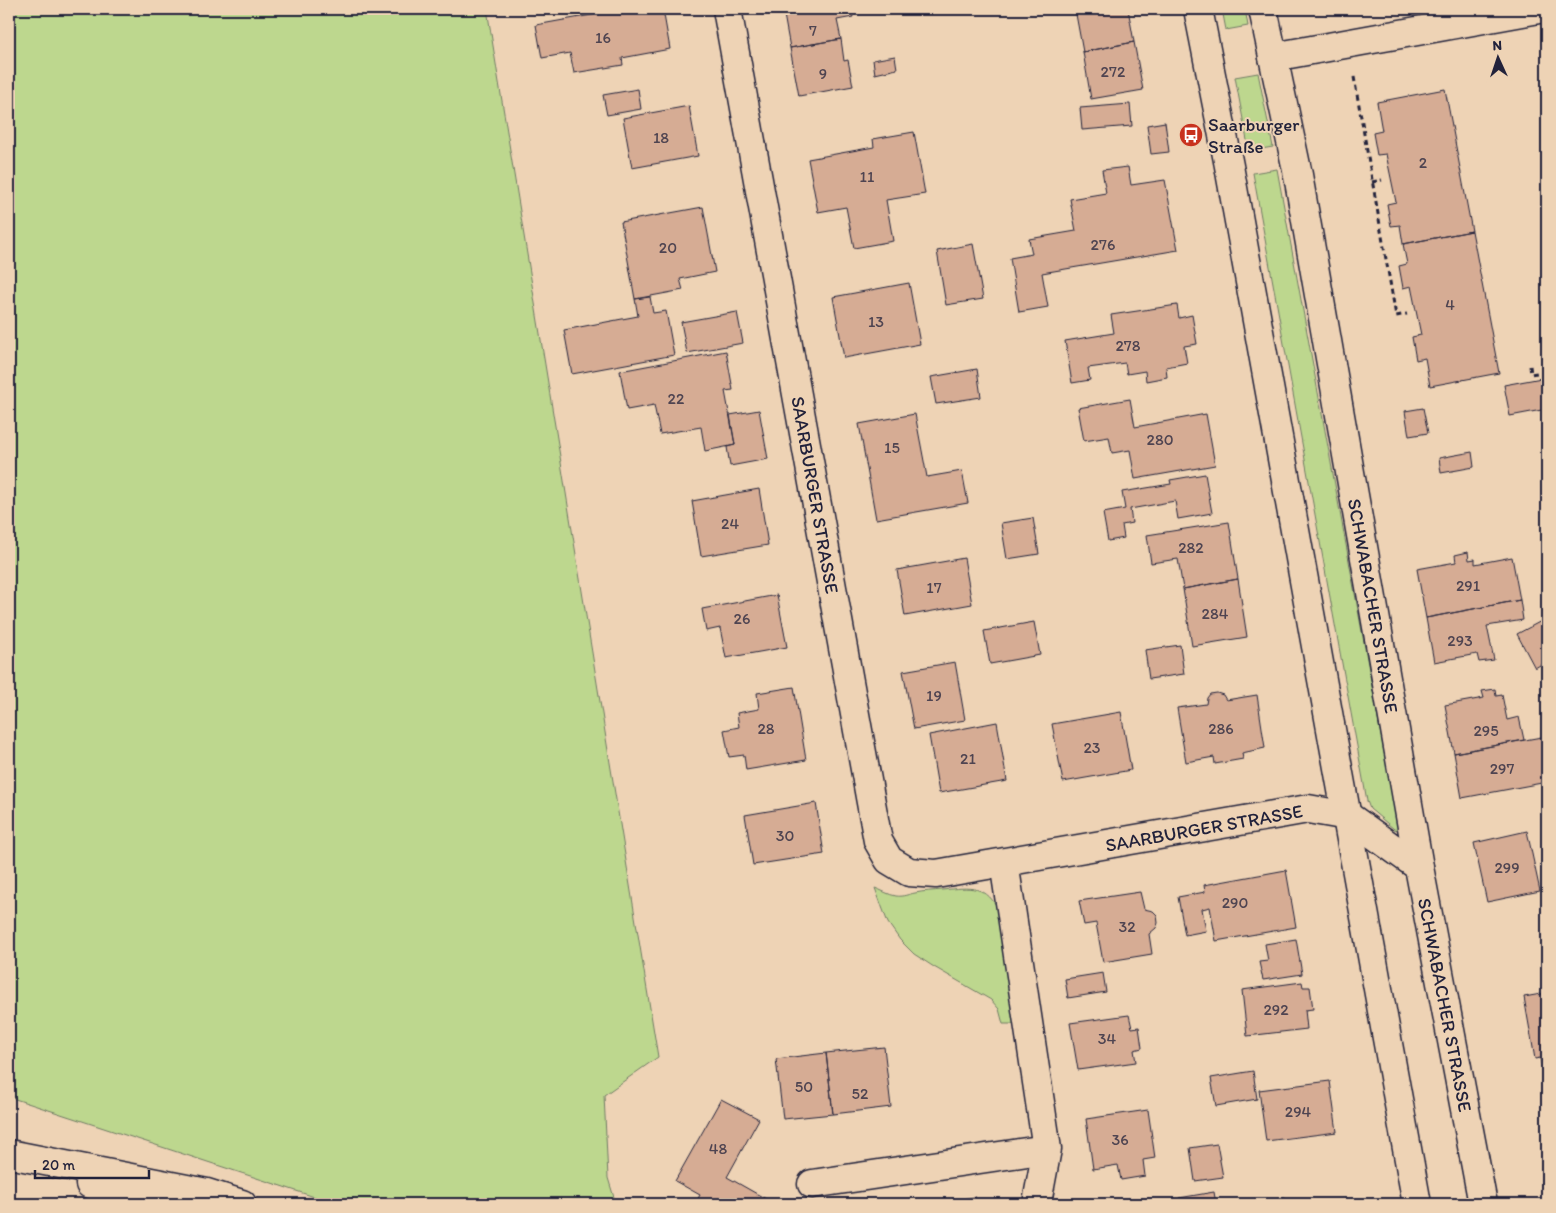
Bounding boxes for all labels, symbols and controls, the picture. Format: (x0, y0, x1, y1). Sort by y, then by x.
house number: 7 (809, 21, 817, 40)
house number: 16 (595, 28, 611, 47)
north arrow (1474, 32, 1524, 82)
text: N (1492, 37, 1503, 54)
house number: 272 (1101, 62, 1126, 81)
house number: 9 (819, 64, 827, 83)
place label: Saarburger Straße (1208, 113, 1300, 158)
bus stop icon: Saarburger Straße (1178, 122, 1204, 148)
house number: 18 (653, 128, 669, 147)
house number: 2 (1419, 153, 1428, 172)
house number: 11 (860, 167, 875, 186)
house number: 276 (1091, 235, 1115, 254)
house number: 20 (659, 238, 677, 257)
house number: 4 (1445, 295, 1455, 314)
house number: 13 (868, 312, 884, 331)
house number: 278 (1115, 336, 1141, 355)
house number: 22 (668, 389, 685, 408)
street label: SAARBURGER STRASSE (786, 395, 844, 595)
house number: 280 (1146, 430, 1174, 449)
house number: 15 (884, 438, 900, 457)
street label: SCHWABACHER STRASSE (1343, 497, 1403, 716)
house number: 24 (721, 514, 739, 533)
house number: 282 (1178, 538, 1204, 557)
house number: 291 (1456, 576, 1481, 595)
house number: 17 (926, 578, 942, 597)
house number: 284 (1202, 604, 1229, 623)
house number: 26 (734, 609, 750, 628)
house number: 293 (1447, 631, 1473, 650)
house number: 19 (926, 686, 942, 705)
house number: 28 (757, 719, 775, 738)
house number: 286 (1208, 719, 1234, 738)
house number: 295 (1473, 721, 1499, 740)
house number: 23 (1083, 738, 1101, 757)
house number: 21 (960, 749, 976, 768)
house number: 297 (1490, 759, 1514, 778)
street label: SAARBURGER STRASSE (1104, 799, 1304, 857)
house number: 30 (776, 826, 794, 845)
house number: 299 (1494, 858, 1520, 877)
house number: 290 (1222, 893, 1248, 912)
street label: SCHWABACHER STRASSE (1413, 896, 1477, 1114)
house number: 32 (1118, 917, 1136, 936)
house number: 292 (1263, 1000, 1289, 1019)
house number: 34 (1098, 1029, 1117, 1048)
house number: 50 (795, 1077, 813, 1096)
house number: 52 (852, 1084, 869, 1103)
house number: 294 (1285, 1102, 1312, 1121)
house number: 36 (1111, 1130, 1129, 1149)
house number: 48 (709, 1139, 727, 1158)
scale bar (35, 1148, 149, 1180)
text: 20 m (42, 1156, 76, 1174)

